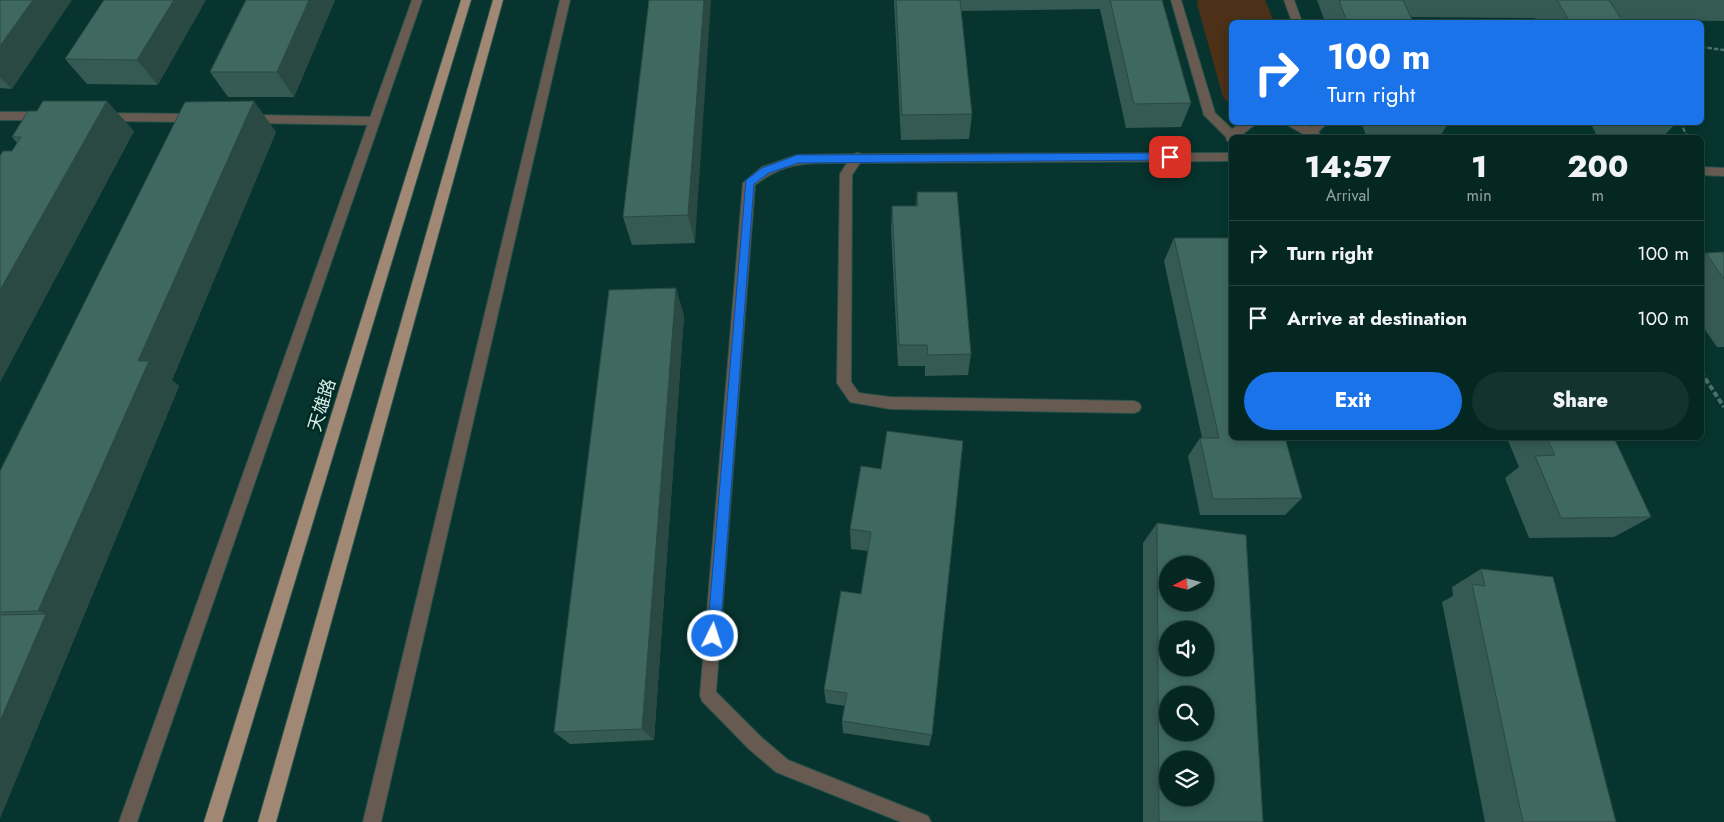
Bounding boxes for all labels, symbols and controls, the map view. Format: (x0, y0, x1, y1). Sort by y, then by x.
text: 100 m (1327, 32, 1430, 82)
icon: right (1244, 40, 1309, 105)
text: Turn right (1327, 78, 1415, 110)
pin (1149, 136, 1191, 178)
icon: arrive (1156, 143, 1184, 171)
text: 14:57 (1305, 145, 1391, 188)
text: 1 (1471, 145, 1487, 188)
text: 200 (1567, 145, 1628, 188)
text: Arrival (1326, 184, 1370, 207)
text: min (1467, 184, 1492, 207)
text: m (1592, 184, 1604, 207)
icon: right (1244, 239, 1272, 267)
text: Turn right (1287, 240, 1373, 267)
text: 100 m (1637, 240, 1689, 267)
icon: arrive (1244, 304, 1272, 332)
text: Arrive at destination (1287, 305, 1467, 332)
text: 100 m (1637, 305, 1689, 332)
button: Exit (1244, 372, 1462, 430)
button: Share (1472, 372, 1689, 430)
street label: 天雄路 (302, 375, 342, 435)
north arrow (1159, 556, 1214, 611)
map controls (1159, 556, 1214, 806)
position arrow (686, 609, 738, 661)
button: sound (1159, 621, 1214, 676)
button: search (1159, 686, 1214, 741)
button: layers (1159, 751, 1214, 806)

